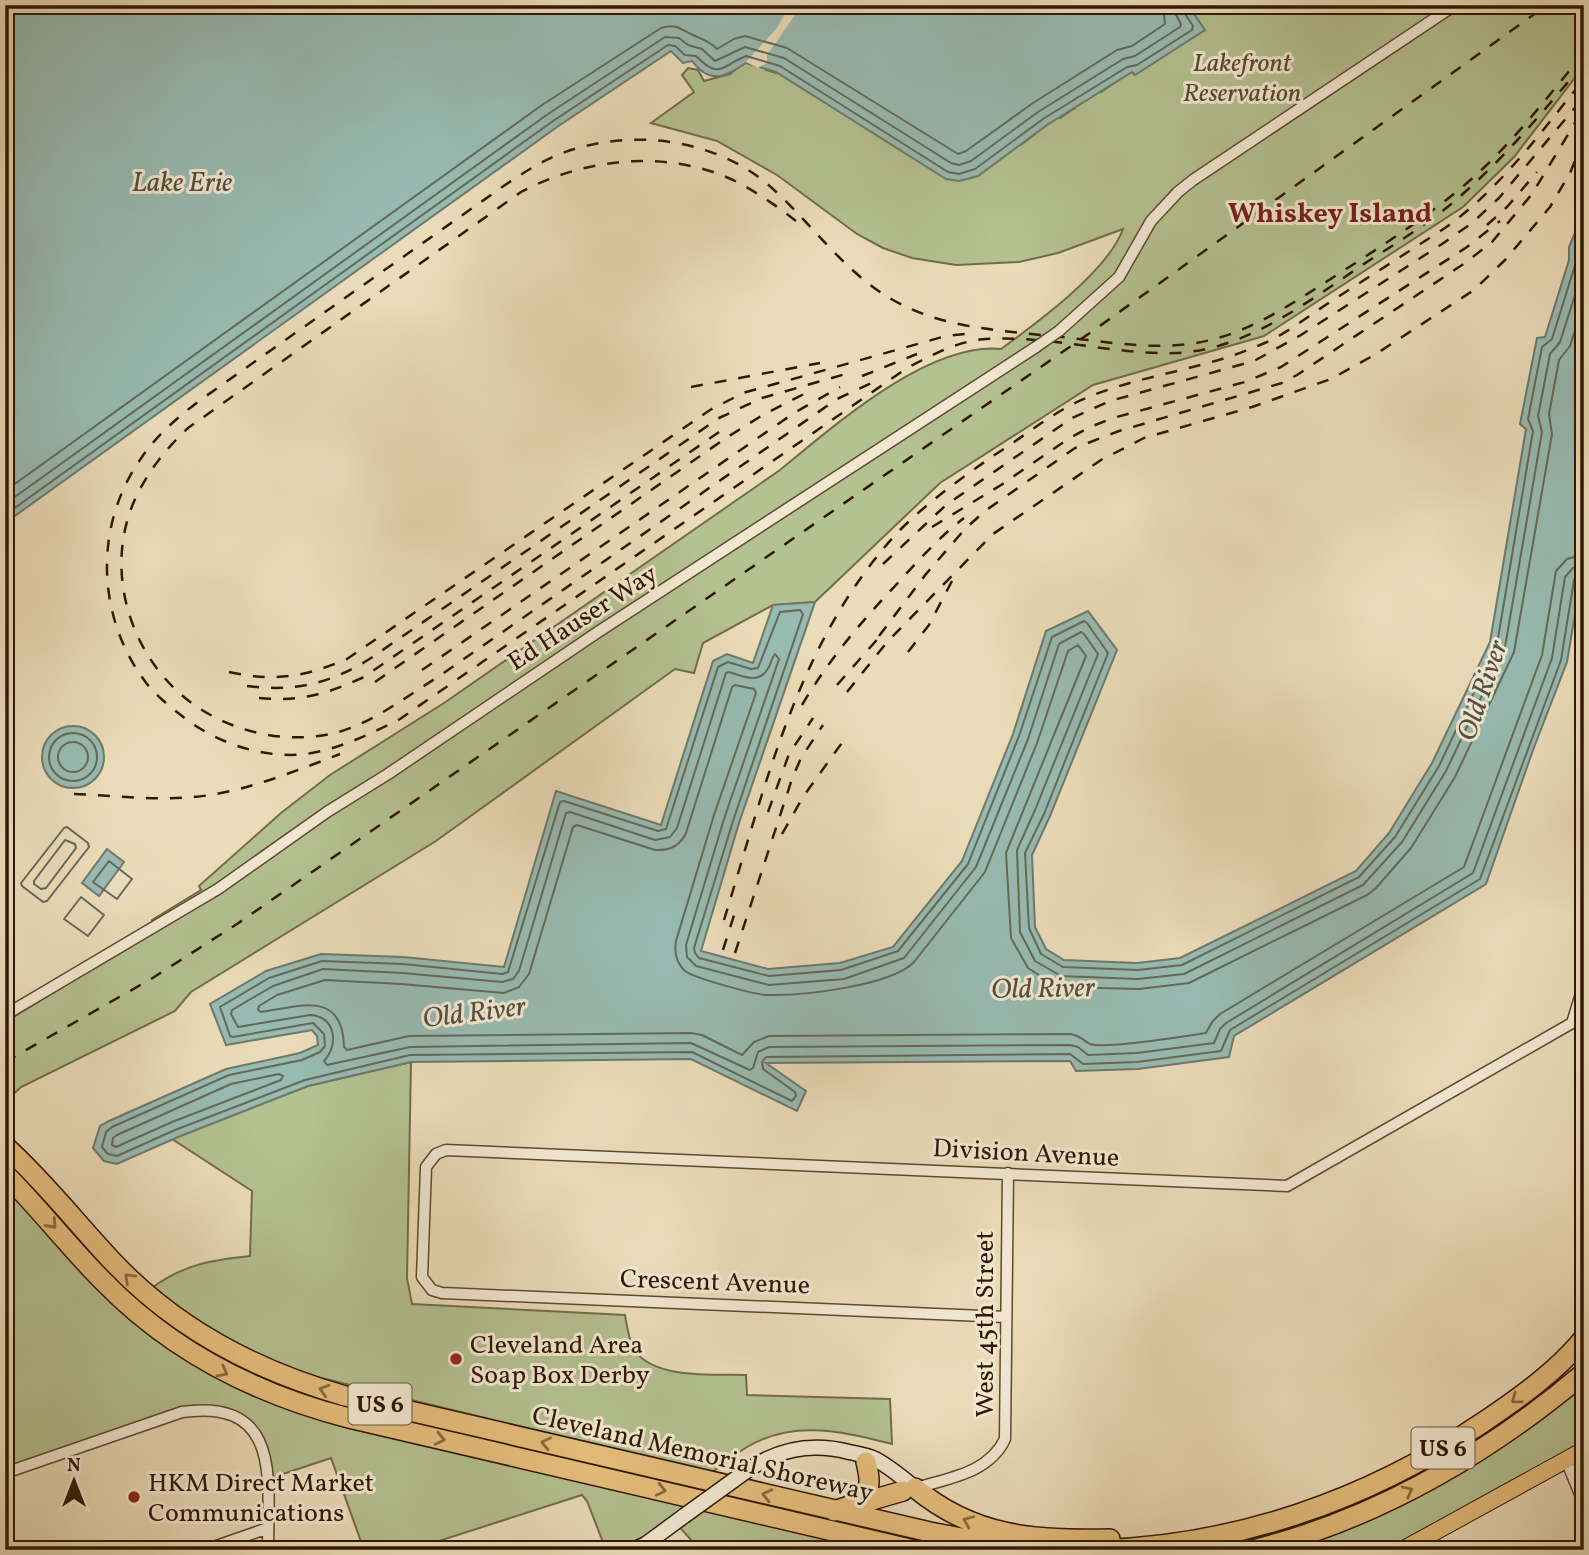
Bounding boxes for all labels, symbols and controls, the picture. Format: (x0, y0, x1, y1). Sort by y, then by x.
park label: Lakefront Reservation (1183, 46, 1301, 112)
water label: Lake Erie (132, 164, 232, 203)
district label: Whiskey Island (1228, 195, 1432, 234)
street label: Ed Hauser Way (501, 557, 665, 681)
water label: Old River (1448, 635, 1519, 746)
water label: Old River (991, 969, 1096, 1010)
water label: Old River (420, 988, 529, 1039)
street label: Division Avenue (932, 1131, 1120, 1177)
one-way arrow (44, 1216, 56, 1229)
street label: West 45th Street (968, 1231, 1004, 1418)
street label: Crescent Avenue (619, 1262, 811, 1304)
one-way arrow (124, 1273, 137, 1286)
place label: Cleveland Area Soap Box Derby (470, 1328, 650, 1394)
marker: Cleveland Area Soap Box Derby (448, 1351, 464, 1367)
one-way arrow (216, 1363, 228, 1377)
one-way arrow (319, 1384, 331, 1398)
road number: US 6 (348, 1384, 412, 1424)
one-way arrow (1511, 1390, 1524, 1403)
street label: Cleveland Memorial Shoreway (528, 1398, 877, 1512)
road number: US 6 (1412, 1428, 1474, 1468)
one-way arrow (433, 1431, 445, 1445)
one-way arrow (540, 1437, 552, 1451)
north arrow (38, 1446, 108, 1516)
text: N (67, 1453, 81, 1479)
place label: HKM Direct Market Communications (148, 1466, 374, 1532)
one-way arrow (655, 1482, 667, 1497)
one-way arrow (1400, 1486, 1413, 1500)
marker: HKM Direct Market Communications (126, 1489, 142, 1505)
one-way arrow (761, 1489, 773, 1503)
one-way arrow (963, 1515, 975, 1529)

